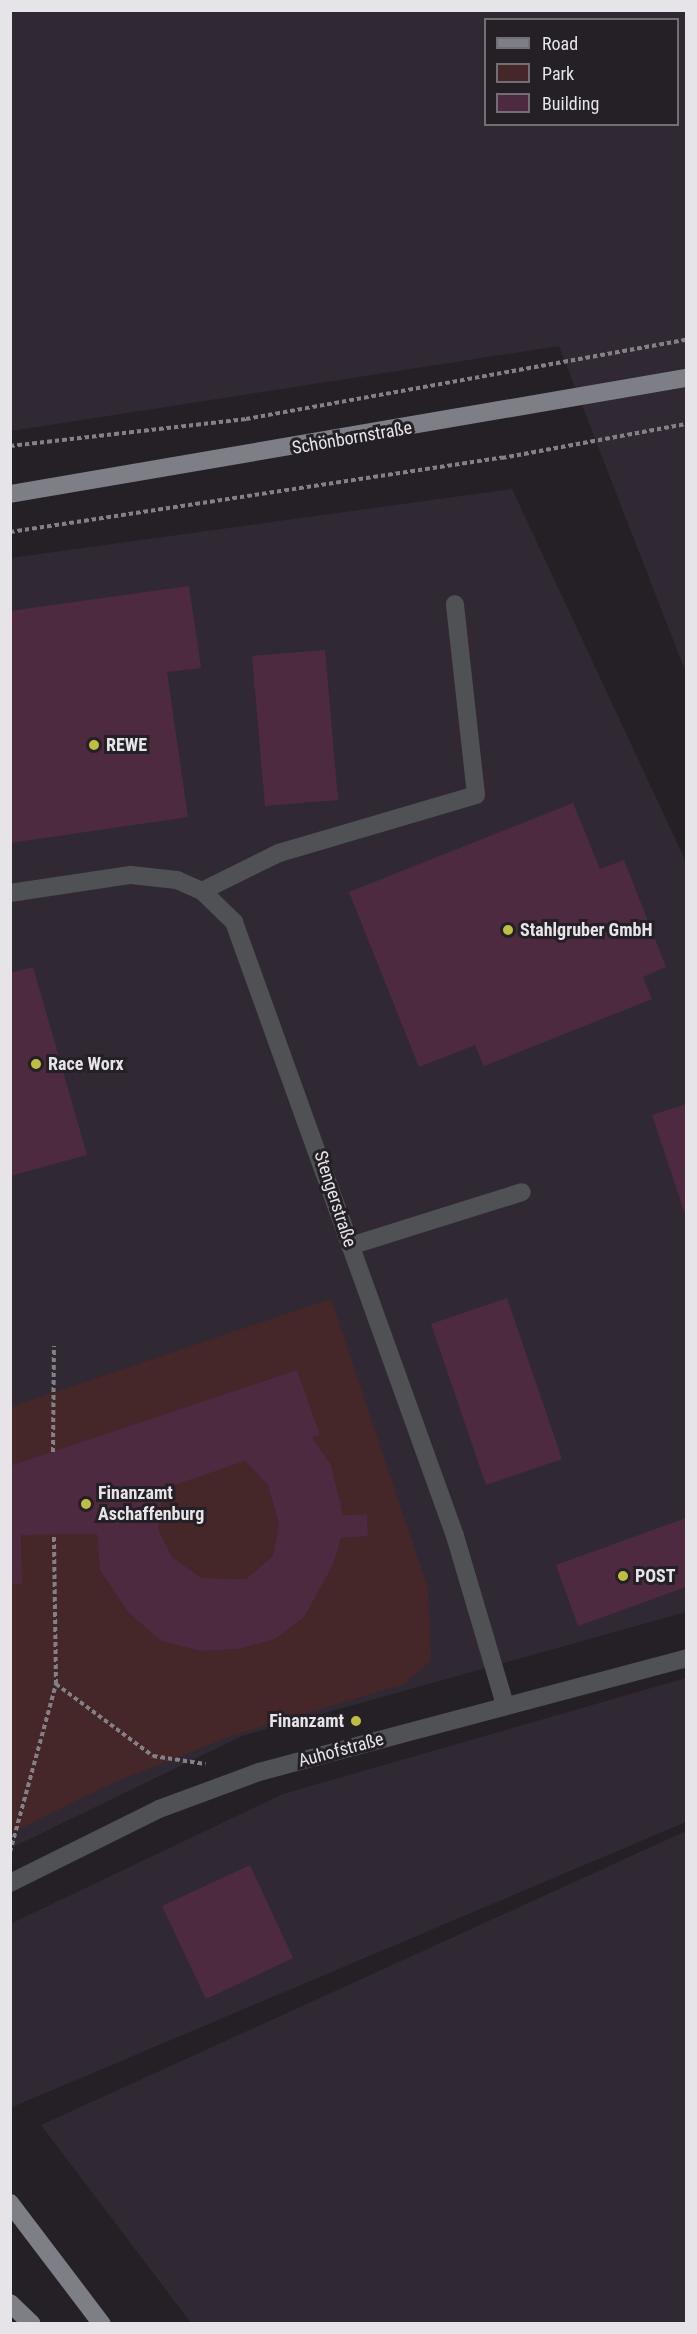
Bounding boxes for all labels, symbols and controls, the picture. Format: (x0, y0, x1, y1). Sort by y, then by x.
legend (484, 18, 679, 126)
text: Road (542, 33, 578, 54)
text: Park (542, 63, 574, 84)
text: Building (542, 93, 599, 114)
street label: Schönbornstraße (290, 417, 414, 459)
place label: REWE (106, 734, 147, 756)
marker: REWE (87, 738, 101, 752)
place label: Stahlgruber GmbH (520, 919, 652, 941)
marker: Stahlgruber GmbH (501, 923, 515, 937)
place label: Race Worx (48, 1053, 124, 1075)
marker: Race Worx (29, 1057, 43, 1071)
street label: Stengerstraße (309, 1148, 361, 1250)
place label: Finanzamt Aschaffenburg (98, 1483, 204, 1526)
marker: Finanzamt Aschaffenburg (79, 1497, 93, 1511)
place label: POST (635, 1565, 676, 1587)
marker: POST (616, 1569, 630, 1583)
place label: Finanzamt (269, 1710, 344, 1732)
marker: Finanzamt (349, 1714, 363, 1728)
street label: Auhofstraße (296, 1728, 386, 1772)

